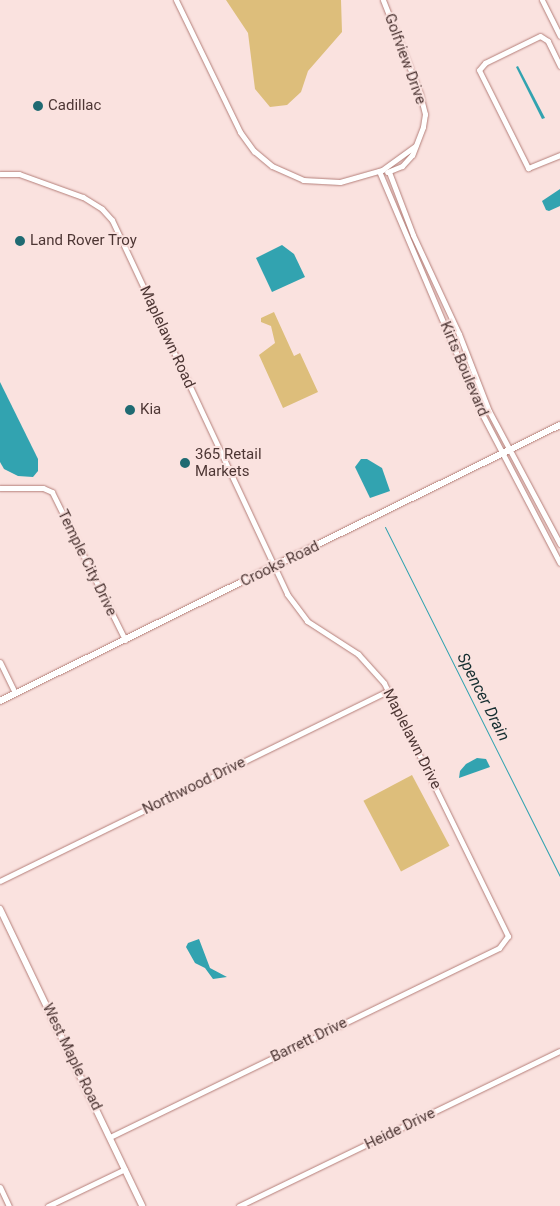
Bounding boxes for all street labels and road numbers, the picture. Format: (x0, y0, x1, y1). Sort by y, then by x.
street label: Golfview Drive (380, 11, 430, 107)
street label: Maplelawn Road (135, 283, 199, 391)
street label: Kirts Boulevard (436, 319, 492, 419)
street label: Temple City Drive (54, 507, 120, 619)
street label: Crooks Road (238, 537, 322, 591)
street label: Maplelawn Drive (379, 686, 445, 792)
street label: Northwood Drive (140, 753, 248, 819)
street label: West Maple Road (38, 1001, 106, 1113)
street label: Barrett Drive (268, 1014, 350, 1066)
street label: Heide Drive (362, 1104, 438, 1154)

